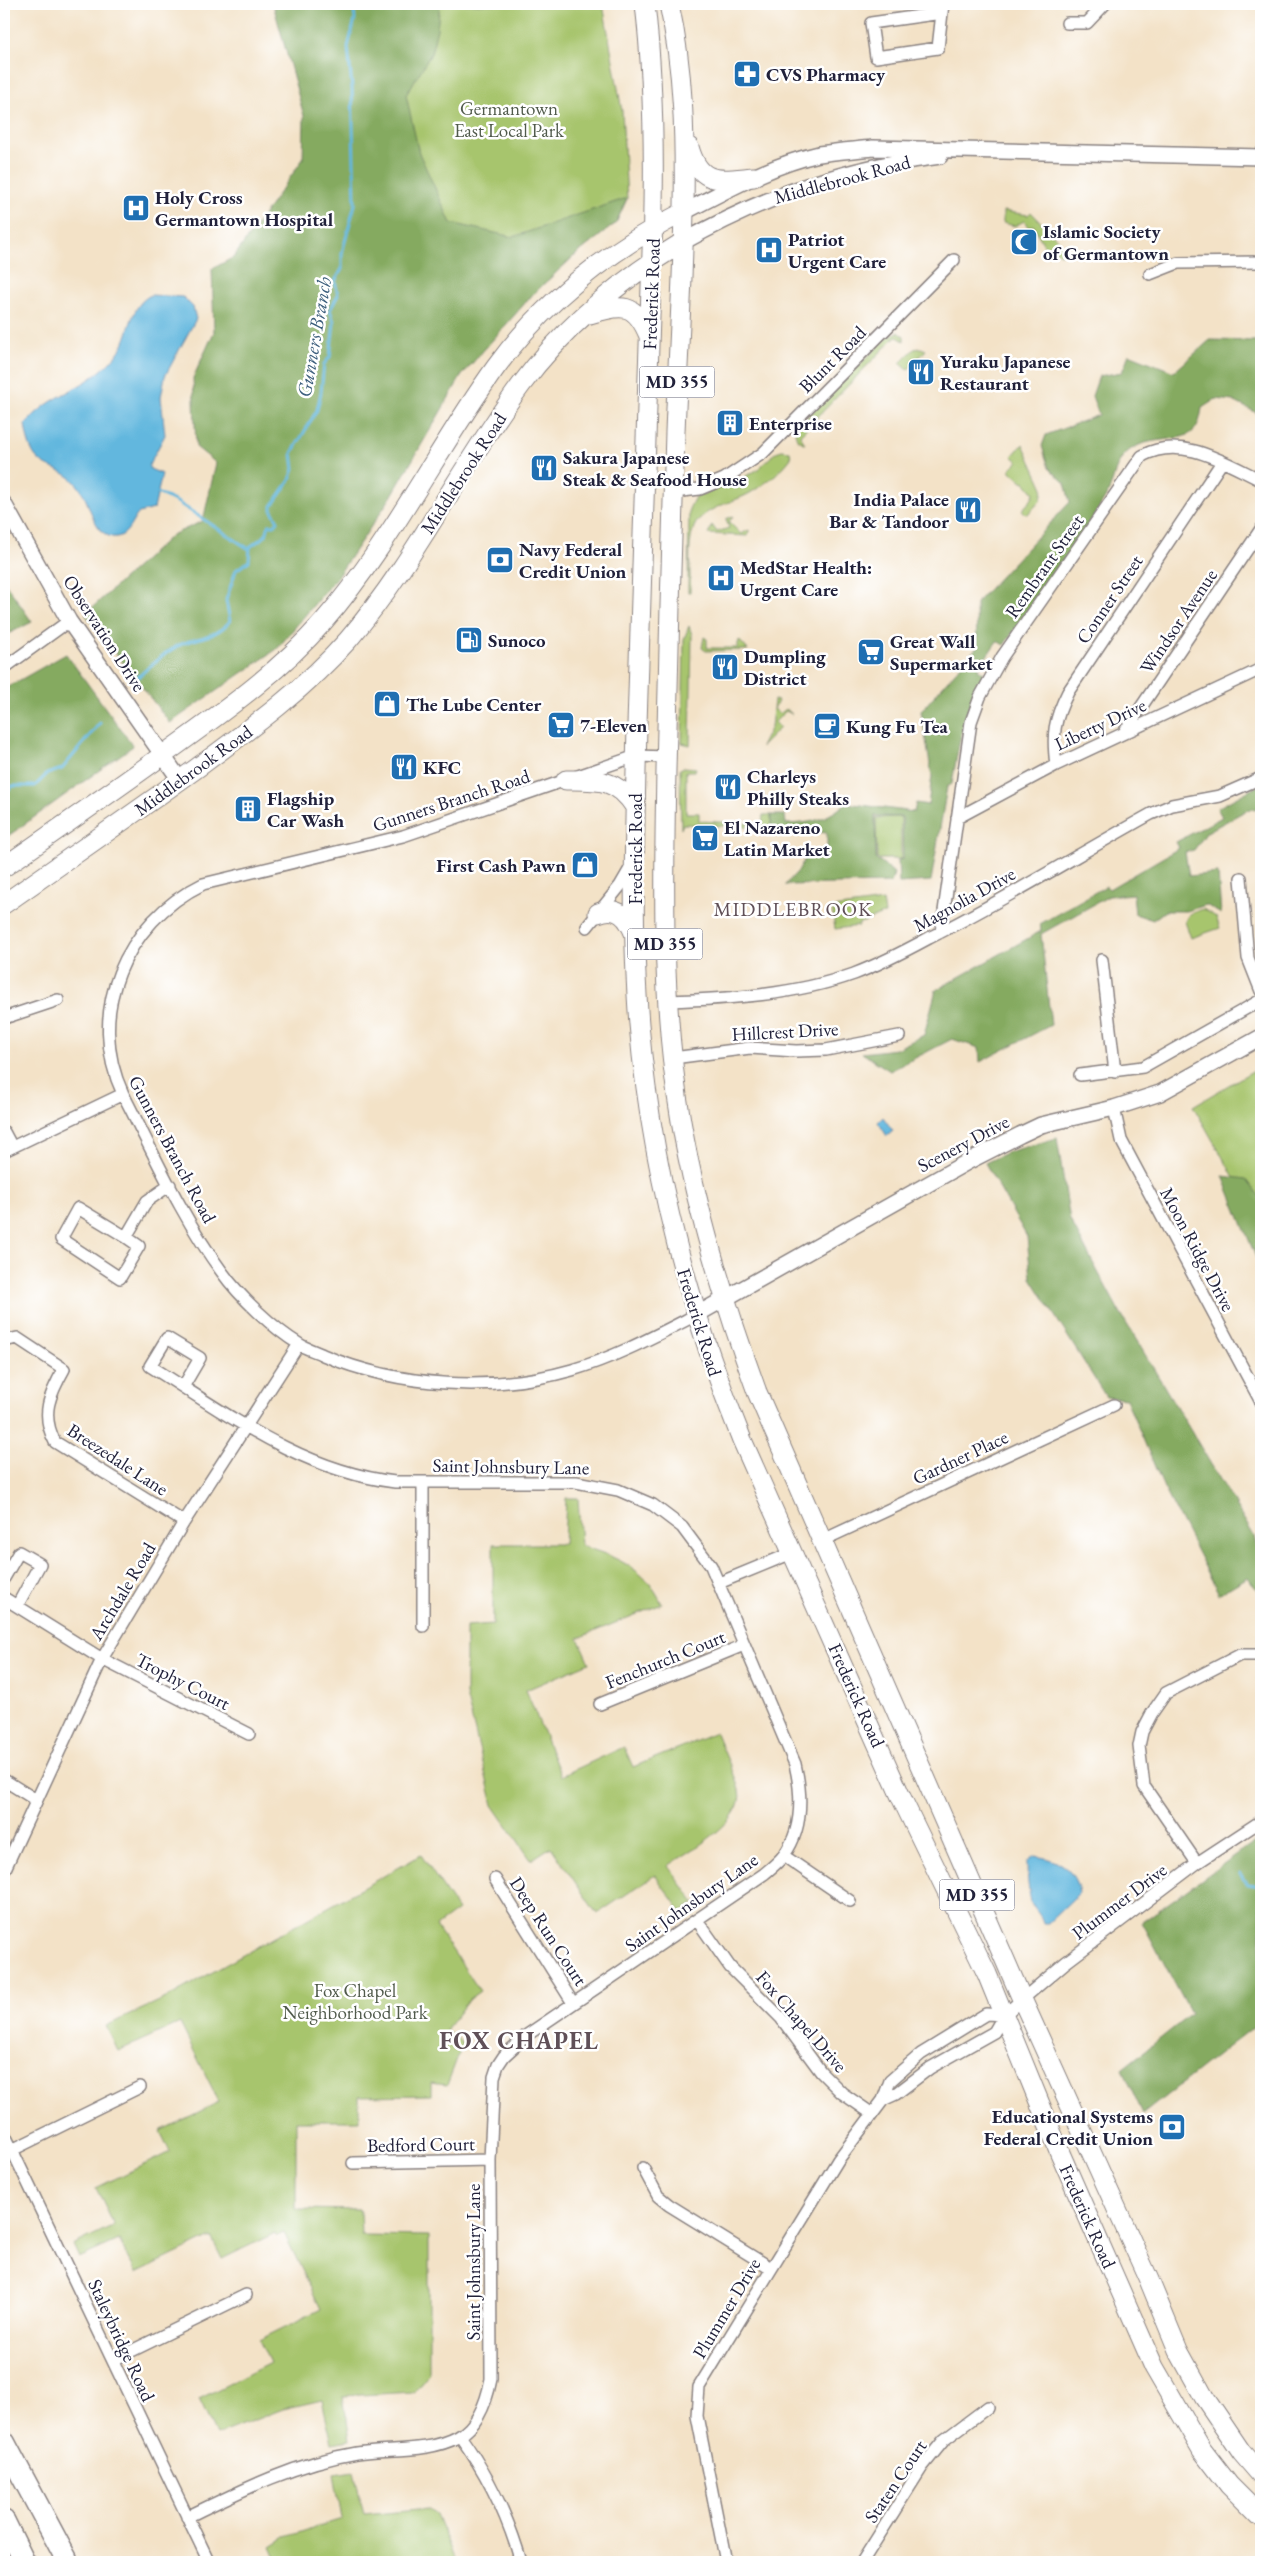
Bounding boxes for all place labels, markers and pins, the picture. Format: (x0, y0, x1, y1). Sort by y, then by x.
pharmacy icon: CVS Pharmacy (732, 59, 762, 89)
place label: CVS Pharmacy (766, 62, 886, 87)
place label: Holy Cross Germantown Hospital (155, 185, 334, 232)
hospital icon: Holy Cross Germantown Hospital (121, 193, 151, 223)
place label: Islamic Society of Germantown (1043, 219, 1169, 266)
place label: Patriot Urgent Care (788, 227, 886, 274)
mosque icon: Islamic Society of Germantown (1009, 227, 1039, 257)
hospital icon: Patriot Urgent Care (754, 235, 784, 265)
place label: Yuraku Japanese Restaurant (940, 349, 1071, 396)
restaurant icon: Yuraku Japanese Restaurant (906, 357, 936, 387)
building icon: Enterprise (715, 408, 745, 438)
place label: Enterprise (749, 411, 832, 436)
place label: Sakura Japanese Steak & Seafood House (563, 445, 747, 492)
restaurant icon: Sakura Japanese Steak & Seafood House (529, 453, 559, 483)
place label: India Palace Bar & Tandoor (829, 487, 949, 534)
restaurant icon: India Palace Bar & Tandoor (953, 495, 983, 525)
place label: Navy Federal Credit Union (519, 537, 627, 584)
bank icon: Navy Federal Credit Union (485, 545, 515, 575)
place label: MedStar Health: Urgent Care (740, 555, 872, 602)
hospital icon: MedStar Health: Urgent Care (706, 563, 736, 593)
fuel station icon: Sunoco (454, 625, 484, 655)
place label: Sunoco (488, 628, 546, 653)
place label: Great Wall Supermarket (890, 629, 993, 676)
supermarket icon: Great Wall Supermarket (856, 637, 886, 667)
place label: Dumpling District (744, 644, 826, 691)
restaurant icon: Dumpling District (710, 652, 740, 682)
shop icon: The Lube Center (372, 689, 402, 719)
place label: The Lube Center (406, 692, 541, 717)
supermarket icon: 7-Eleven (546, 710, 576, 740)
cafe icon: Kung Fu Tea (812, 711, 842, 741)
place label: 7-Eleven (580, 713, 648, 738)
place label: Kung Fu Tea (846, 714, 949, 739)
restaurant icon: KFC (389, 752, 419, 782)
place label: KFC (423, 755, 461, 780)
place label: Charleys Philly Steaks (747, 764, 849, 811)
restaurant icon: Charleys Philly Steaks (713, 772, 743, 802)
place label: Flagship Car Wash (267, 786, 344, 833)
building icon: Flagship Car Wash (233, 794, 263, 824)
place label: El Nazareno Latin Market (724, 815, 830, 862)
supermarket icon: El Nazareno Latin Market (690, 823, 720, 853)
shop icon: First Cash Pawn (570, 850, 600, 880)
place label: First Cash Pawn (436, 853, 566, 878)
place label: Educational Systems Federal Credit Union (984, 2104, 1153, 2151)
bank icon: Educational Systems Federal Credit Union (1157, 2112, 1187, 2142)

